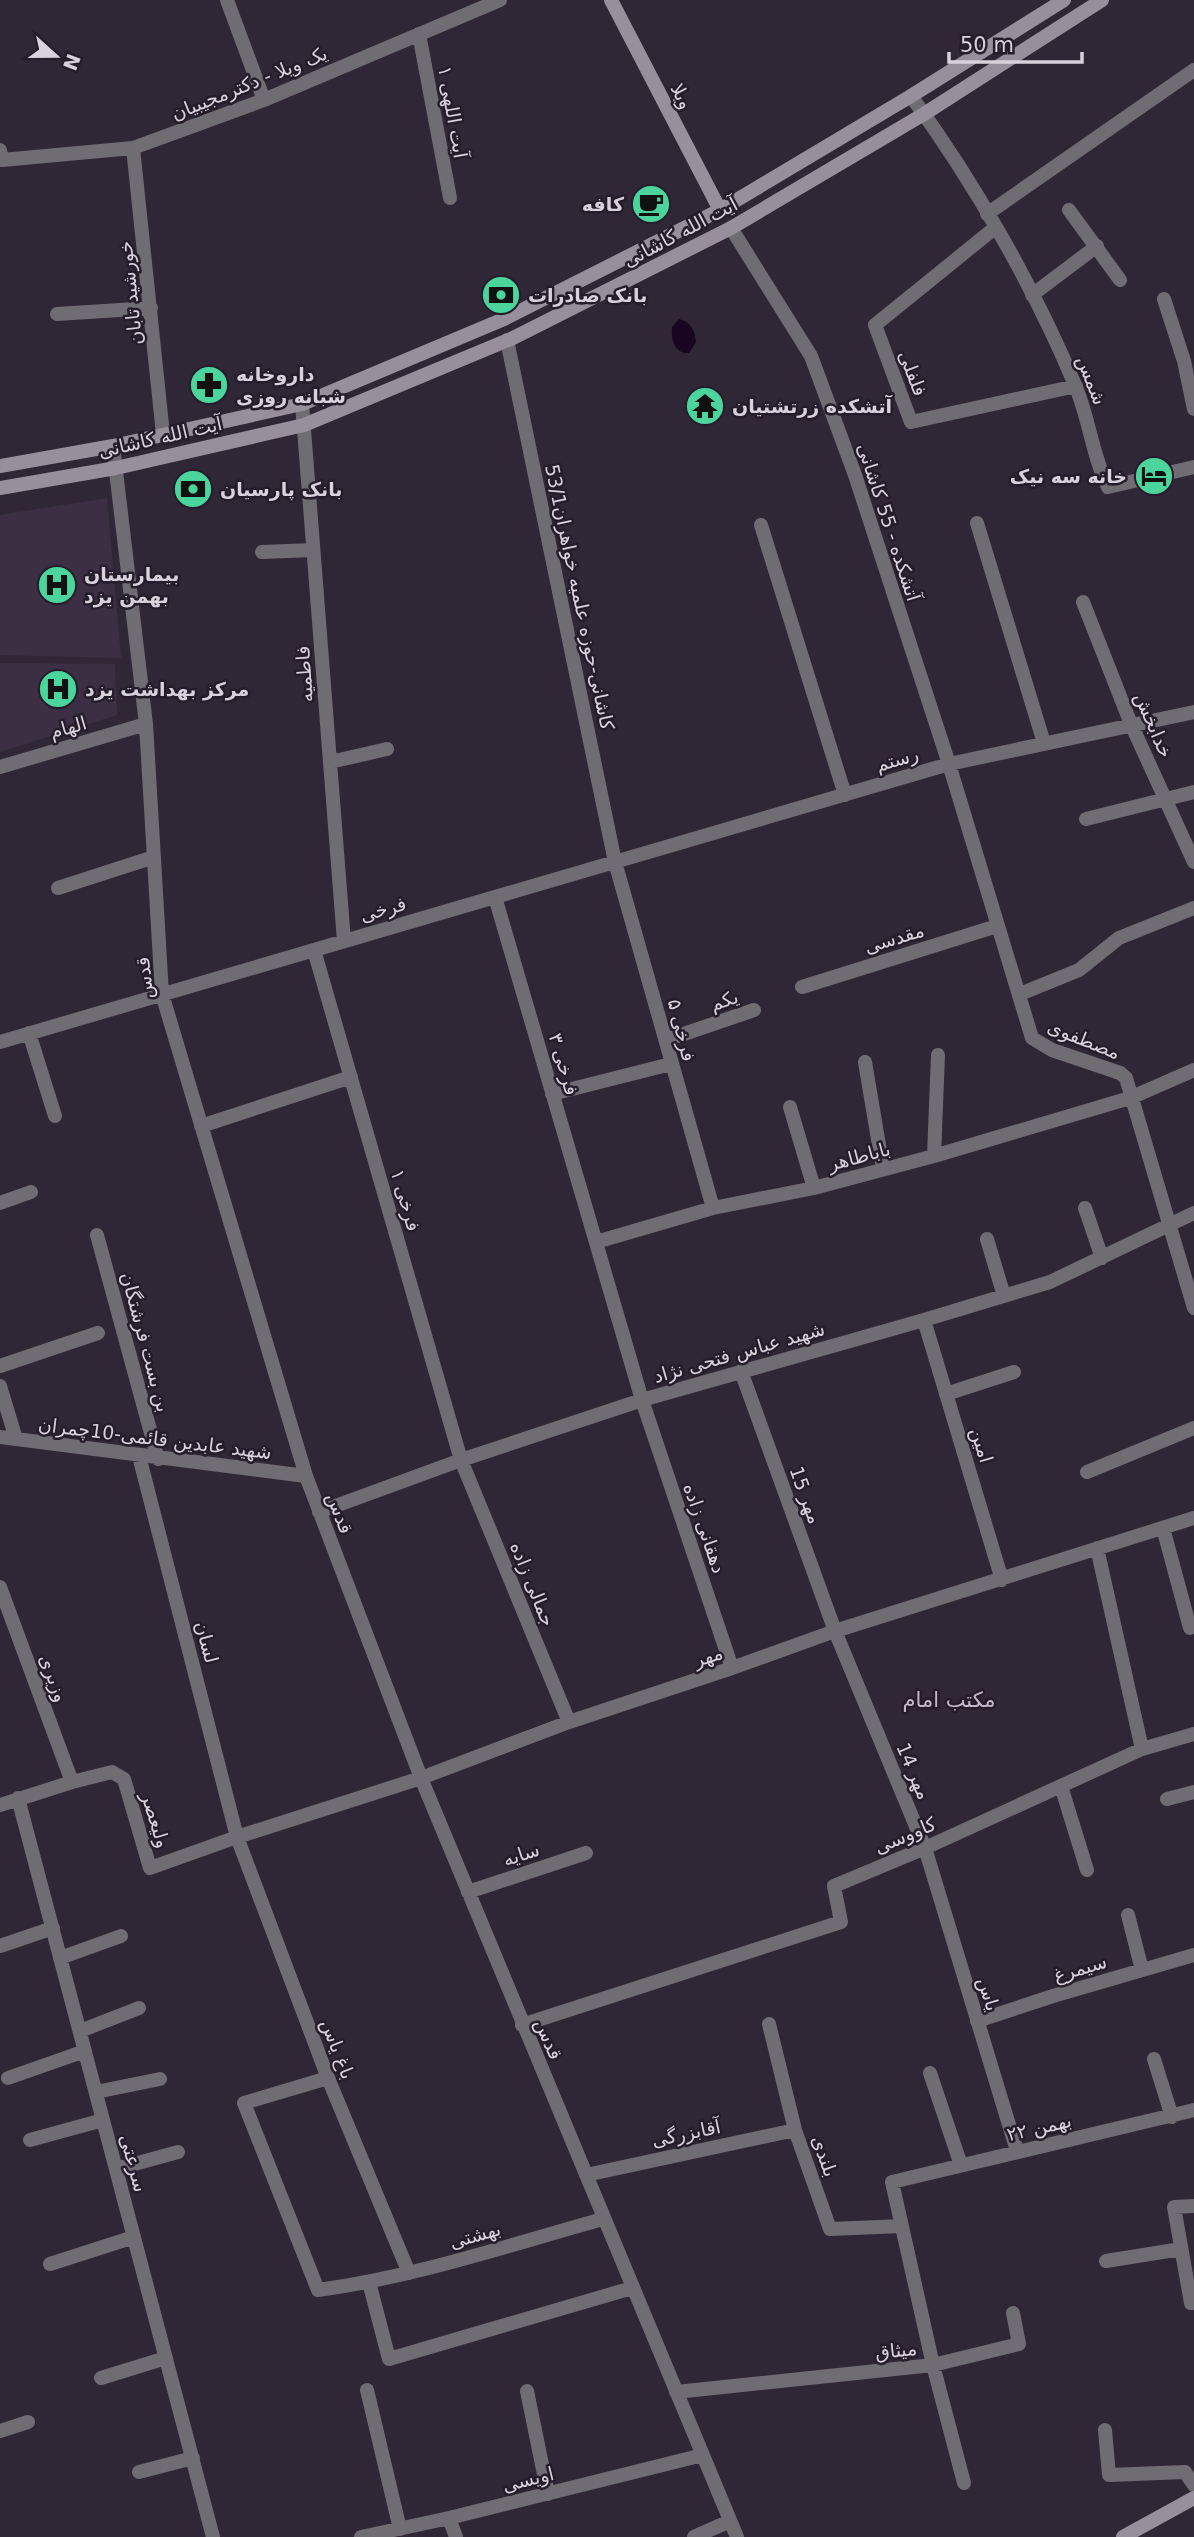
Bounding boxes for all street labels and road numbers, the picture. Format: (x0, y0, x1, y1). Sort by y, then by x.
street label: یک ویلا - دکترمجیبیان (168, 42, 331, 125)
street label: آیت اللهی ۱ (433, 64, 473, 161)
street label: ویلا (665, 80, 698, 113)
street label: آیت الله کاشانی (619, 191, 742, 271)
street label: خورشید تابان (114, 240, 147, 346)
street label: فلفلی (894, 347, 932, 399)
street label: شمس (1072, 352, 1111, 408)
street label: آیت الله کاشانی (96, 411, 225, 462)
street label: آتشکده - 55 کاشانی (853, 440, 926, 604)
street label: 53/1کاشانی-حوزه علمیه خواهران (540, 462, 619, 733)
street label: فاطمیه (291, 645, 317, 703)
street label: خدابخش (1130, 689, 1178, 761)
street label: الهام (47, 711, 89, 744)
street label: رستم (873, 742, 921, 777)
street label: فرخی (357, 892, 409, 927)
street label: مقدسی (861, 918, 927, 958)
street label: قدس (131, 956, 158, 1000)
street label: یکم (707, 985, 741, 1016)
street label: فرخی ۵ (663, 997, 700, 1064)
street label: مصطفوی (1044, 1014, 1124, 1064)
street label: فرخی ۳ (544, 1030, 583, 1098)
street label: باباطاهر (824, 1137, 893, 1176)
street label: فرخی ۱ (386, 1166, 425, 1234)
street label: بن بست فرشتگان (116, 1270, 175, 1415)
street label: شهید عباس فتحی نژاد (651, 1317, 827, 1388)
street label: شهید عابدین قائمی-10چمران (37, 1413, 273, 1464)
street label: امین (965, 1425, 998, 1466)
street label: مهر 15 (785, 1463, 827, 1527)
street label: دهقانی زاده (678, 1480, 731, 1576)
street label: قدس (321, 1489, 358, 1537)
street label: جمالی زاده (505, 1539, 560, 1630)
street label: لسان (191, 1619, 223, 1665)
street label: مهر (690, 1641, 726, 1672)
street label: وزیری (34, 1651, 73, 1705)
street label: مهر 14 (891, 1739, 936, 1803)
street label: ولیعصر (136, 1789, 175, 1851)
street label: کاووسی (871, 1812, 940, 1859)
street label: سایه (500, 1838, 542, 1870)
street label: سیمرغ (1051, 1950, 1109, 1987)
street label: یاس (973, 1974, 1005, 2014)
street label: قدس (530, 2015, 567, 2063)
street label: باغ یاس (316, 2016, 360, 2083)
street label: ۲۲ بهمن (1004, 2109, 1074, 2146)
street label: آقابزرگی (649, 2114, 723, 2152)
street label: سرعتی (115, 2132, 152, 2195)
street label: بلندی (808, 2132, 842, 2180)
street label: بهشتی (447, 2217, 504, 2254)
street label: میثاق (874, 2337, 918, 2363)
street label: اویسی (500, 2462, 556, 2497)

